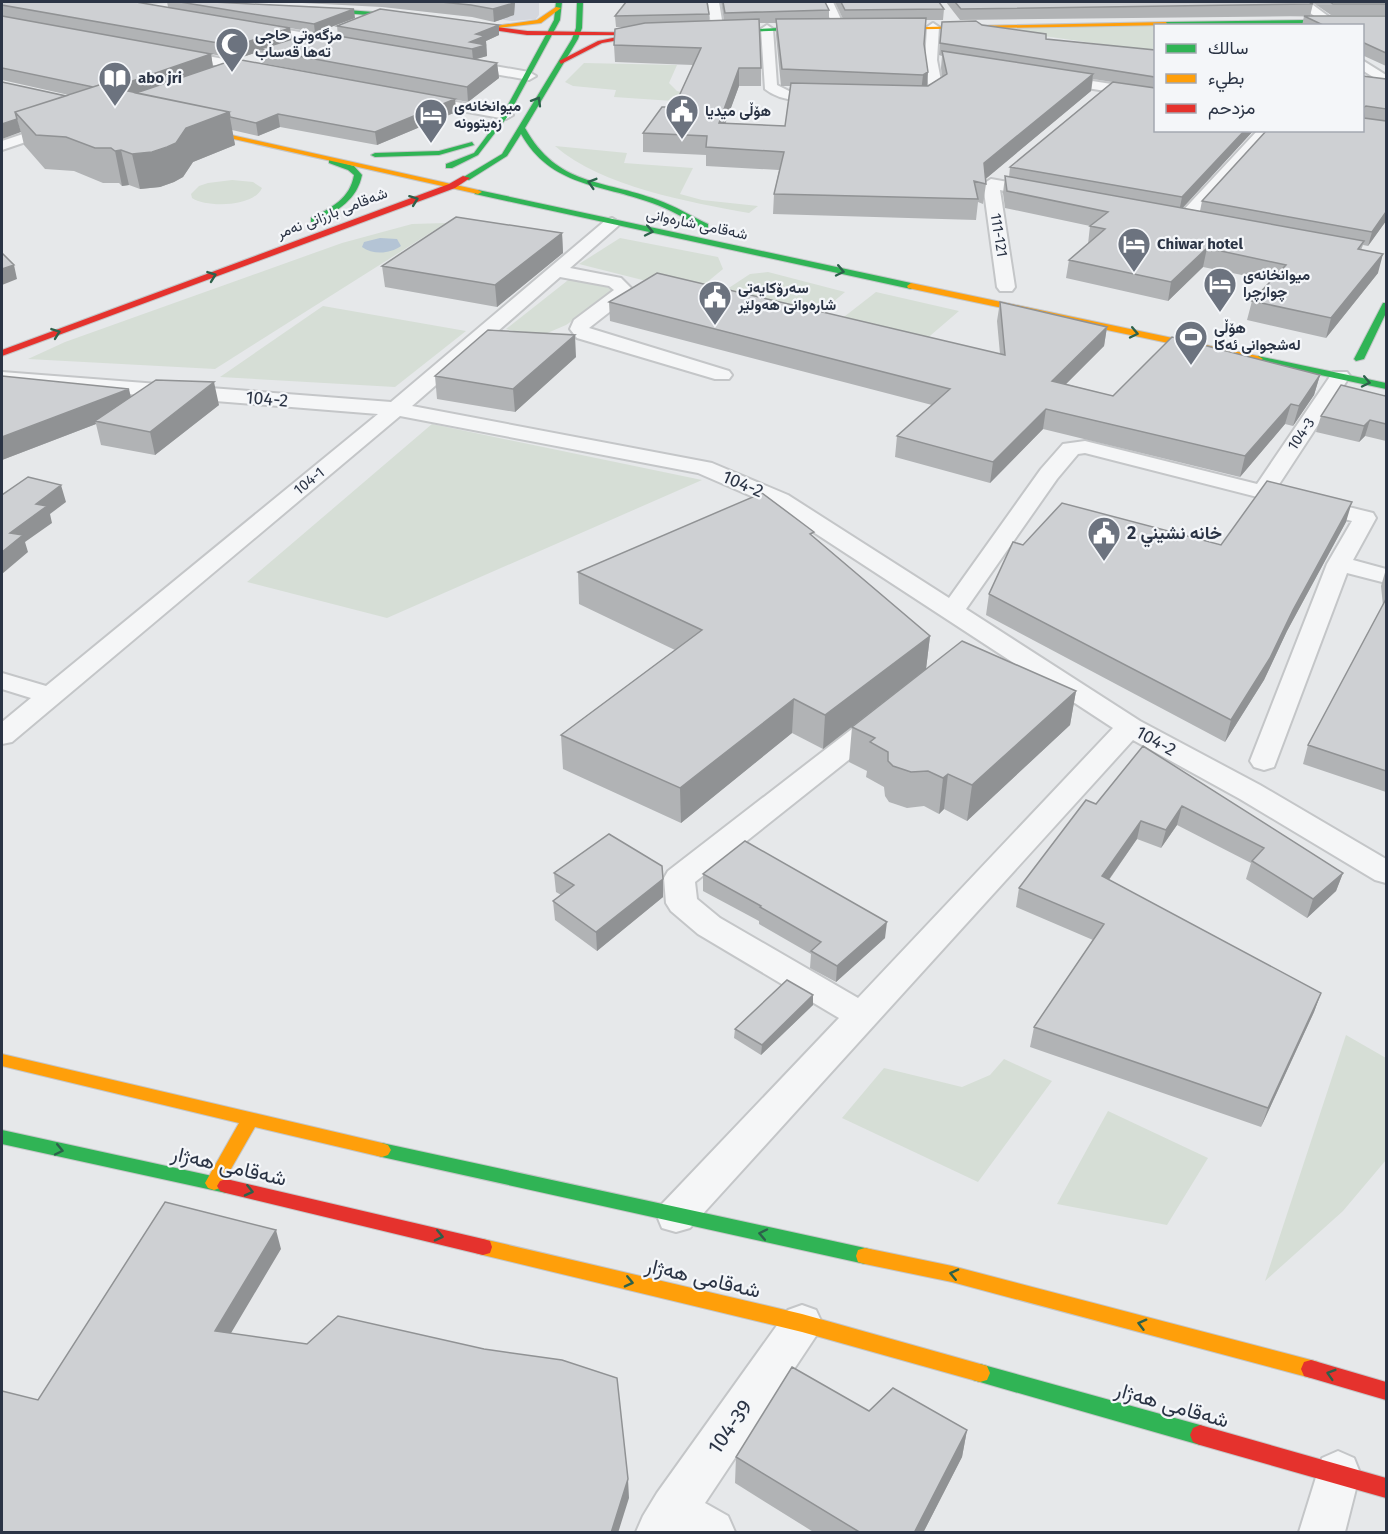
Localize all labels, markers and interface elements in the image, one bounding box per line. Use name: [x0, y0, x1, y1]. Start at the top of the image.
legend: [1154, 24, 1364, 132]
mosque icon: مزگەوتی حاجی تەها قەساب: [214, 26, 250, 73]
place label: مزگەوتی حاجی تەها قەساب: [255, 26, 342, 61]
text: سالك: [1208, 37, 1248, 59]
library icon: abo jri: [97, 60, 133, 107]
text: بطيء: [1208, 67, 1244, 93]
place label: abo jri: [138, 69, 182, 87]
public building icon: هۆڵی میدیا: [664, 93, 700, 140]
hotel icon: میوانخانەی زەیتوونە: [413, 97, 449, 144]
place label: میوانخانەی زەیتوونە: [454, 97, 521, 132]
one-way arrow: [530, 97, 542, 107]
text: مزدحم: [1208, 97, 1255, 120]
place label: هۆڵی میدیا: [705, 102, 771, 120]
one-way arrow: [587, 178, 598, 190]
street label: شەقامی بارزانی نەمر: [273, 184, 390, 244]
one-way arrow: [408, 195, 419, 207]
street label: شەقامی شارەوانی: [644, 204, 750, 245]
street label: 111-121: [987, 212, 1011, 258]
one-way arrow: [644, 223, 654, 236]
hotel icon: Chiwar hotel: [1116, 226, 1152, 273]
place label: Chiwar hotel: [1157, 235, 1243, 253]
one-way arrow: [835, 264, 845, 277]
hotel icon: میوانخانەی چوارچرا: [1202, 266, 1238, 313]
place label: میوانخانەی چوارچرا: [1243, 266, 1310, 302]
one-way arrow: [206, 270, 217, 283]
public building icon: سەرۆکایەتی شارەوانی هەولێر: [697, 279, 733, 326]
place label: سەرۆکایەتی شارەوانی هەولێر: [737, 279, 836, 314]
sports icon: هۆڵی لەشجوانی ئەکا: [1173, 319, 1209, 366]
place label: هۆڵی لەشجوانی ئەکا: [1214, 319, 1301, 354]
one-way arrow: [1128, 326, 1138, 339]
one-way arrow: [51, 327, 61, 340]
one-way arrow: [1360, 375, 1370, 388]
street label: 104-2: [245, 386, 289, 412]
street label: 104-3: [1284, 414, 1318, 454]
street label: 104-1: [290, 463, 328, 499]
street label: 104-2: [719, 466, 767, 502]
public building icon: خانه نشيني 2: [1086, 515, 1122, 562]
place label: خانه نشيني 2: [1127, 522, 1222, 548]
street label: 104-2: [1132, 721, 1180, 761]
street label: شەقامی هەژار: [168, 1140, 289, 1192]
one-way arrow: [53, 1142, 63, 1155]
one-way arrow: [244, 1184, 254, 1197]
one-way arrow: [758, 1228, 768, 1241]
one-way arrow: [434, 1229, 444, 1242]
street label: شەقامی هەژار: [642, 1252, 763, 1304]
one-way arrow: [949, 1269, 959, 1282]
one-way arrow: [623, 1274, 633, 1287]
one-way arrow: [1137, 1318, 1147, 1331]
one-way arrow: [1326, 1369, 1337, 1381]
street label: شەقامی هەژار: [1111, 1376, 1232, 1434]
street label: 104-39: [702, 1395, 758, 1459]

